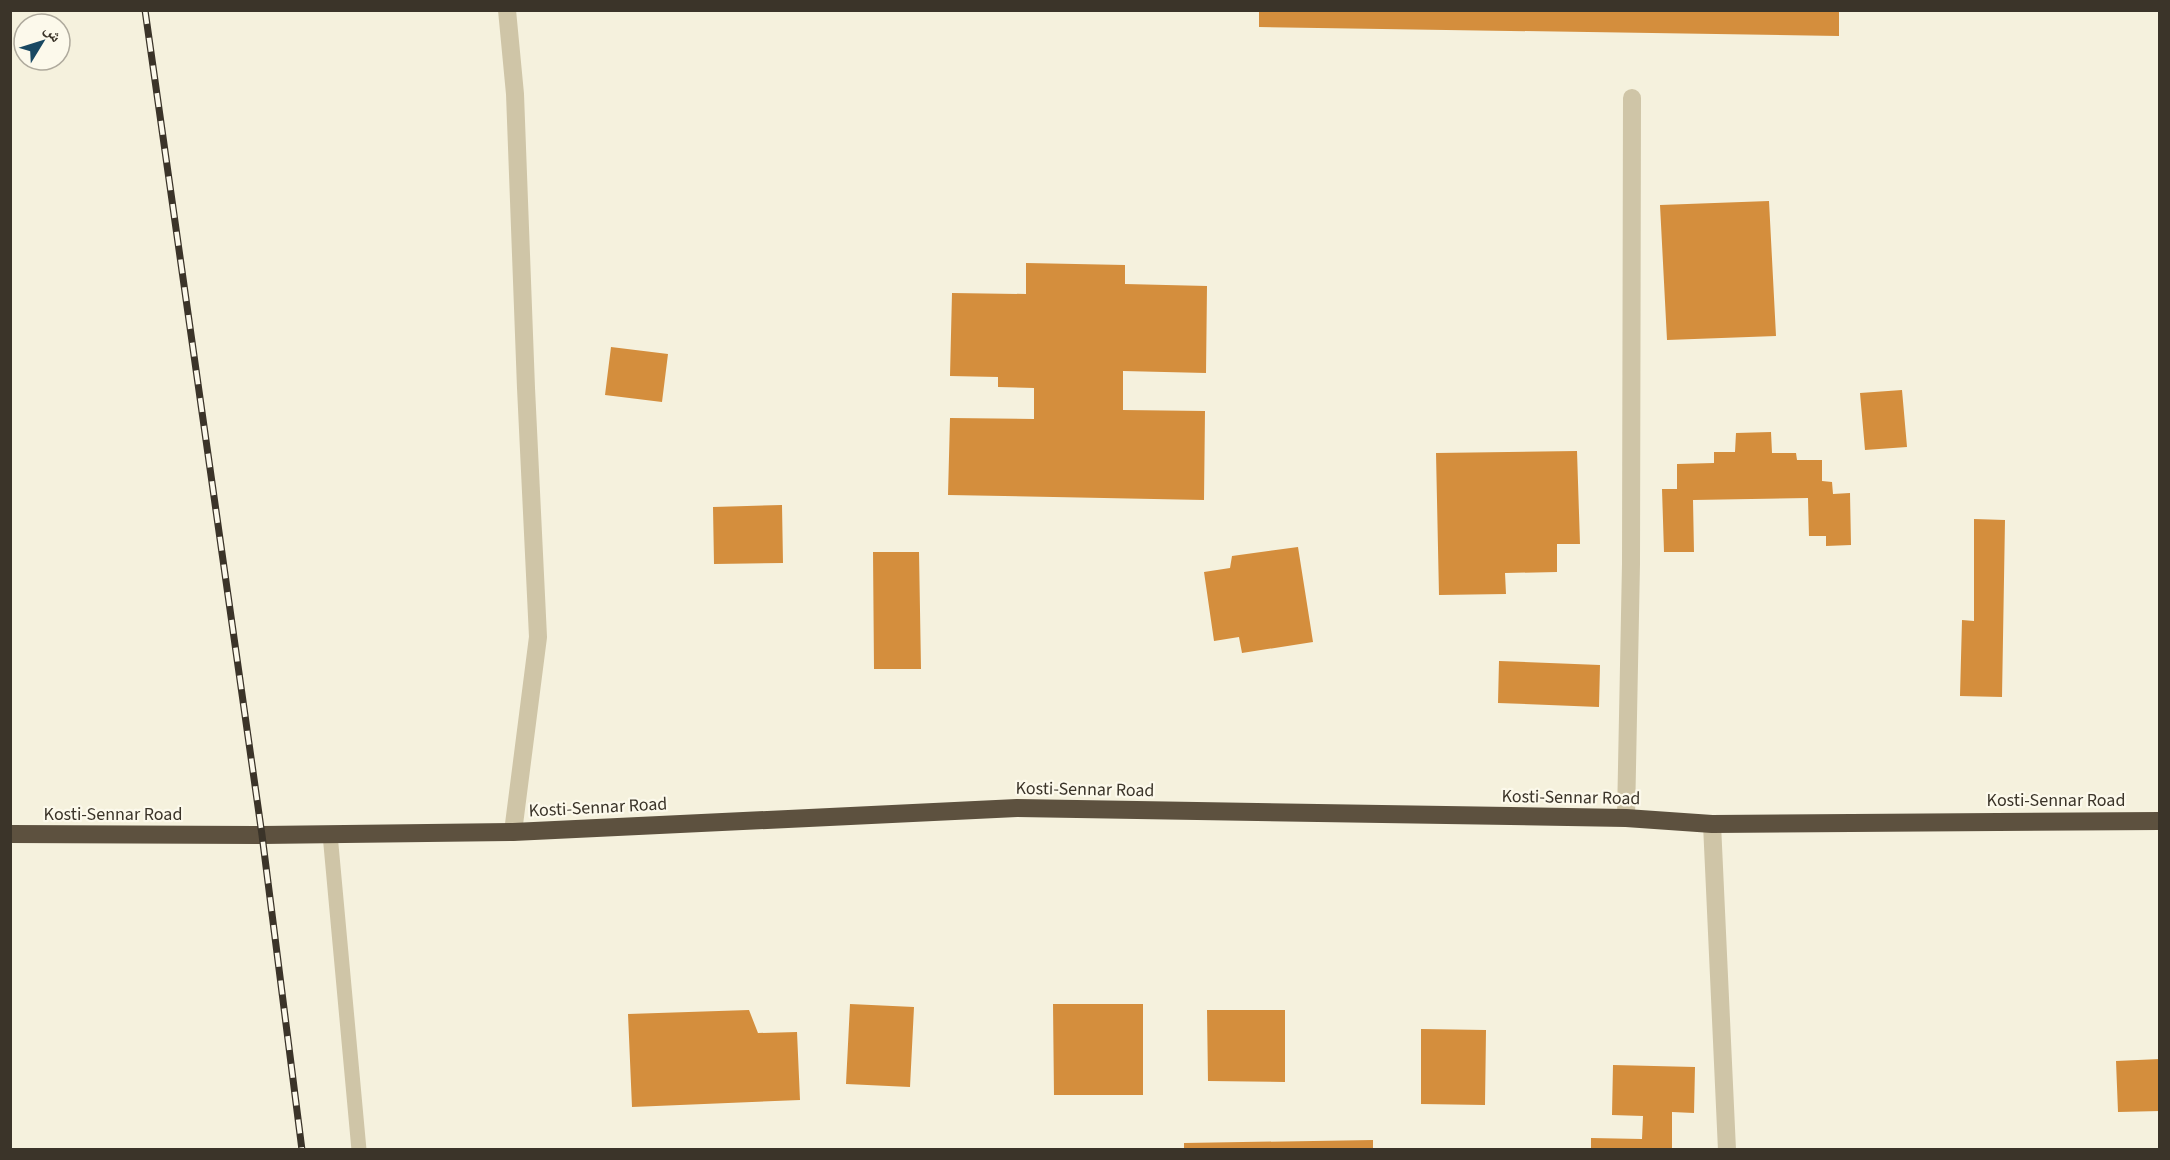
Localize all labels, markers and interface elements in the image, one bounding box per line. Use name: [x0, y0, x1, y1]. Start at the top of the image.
north arrow: [12, 12, 72, 72]
text: ش: [39, 20, 67, 47]
street label: Kosti-Sennar Road: [1015, 776, 1155, 803]
street label: Kosti-Sennar Road: [1501, 784, 1641, 811]
street label: Kosti-Sennar Road: [1987, 788, 2125, 813]
street label: Kosti-Sennar Road: [528, 791, 668, 824]
street label: Kosti-Sennar Road: [44, 802, 182, 827]

